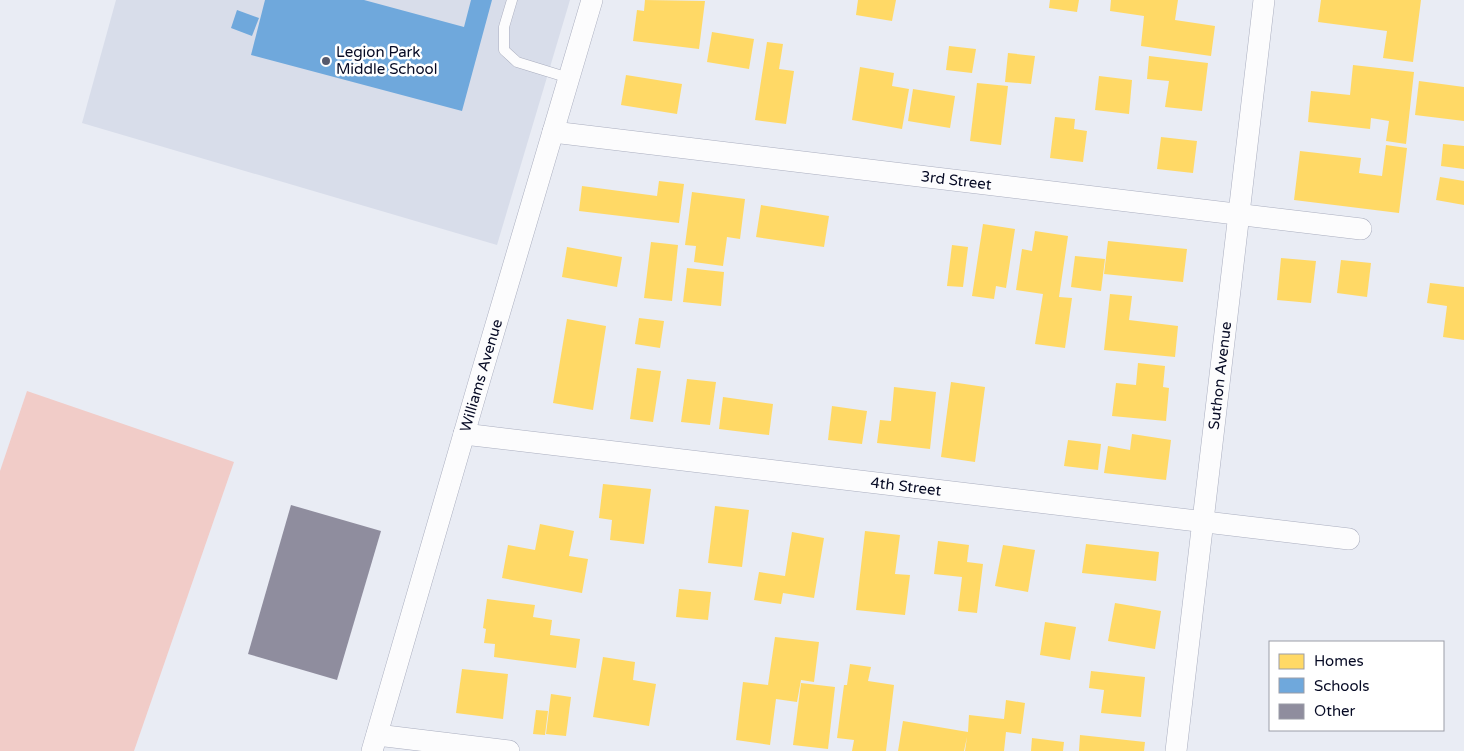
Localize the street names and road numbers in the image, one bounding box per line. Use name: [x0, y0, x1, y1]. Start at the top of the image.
street label: 3rd Street: [920, 167, 993, 194]
street label: Williams Avenue: [456, 317, 506, 434]
street label: Suthon Avenue: [1205, 320, 1235, 431]
street label: 4th Street: [870, 473, 943, 500]

